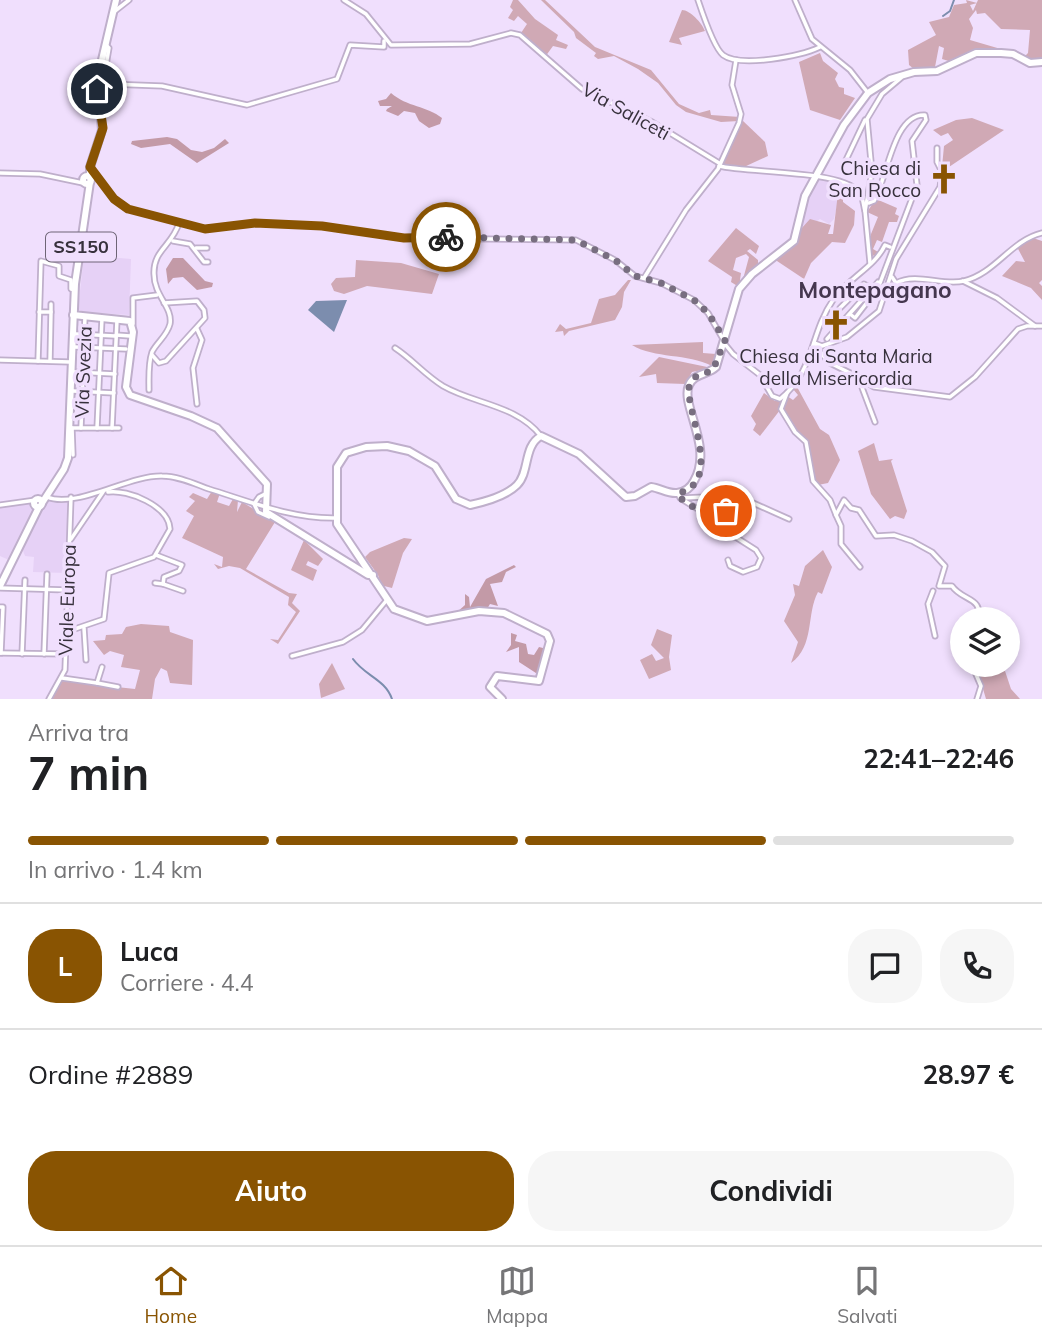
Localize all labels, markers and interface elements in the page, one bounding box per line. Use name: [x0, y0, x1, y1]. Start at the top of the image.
pin: [67, 59, 127, 119]
icon: home: [78, 70, 116, 108]
street label: Via Saliceti: [578, 77, 674, 145]
place label: Chiesa di San Rocco: [829, 156, 921, 202]
church icon: Chiesa di San Rocco: [927, 162, 961, 196]
courier: [411, 202, 481, 272]
icon: bike: [427, 218, 465, 256]
road number: SS150: [46, 232, 116, 262]
district label: Montepagano: [798, 275, 952, 304]
church icon: Chiesa di Santa Maria della Misericordia: [819, 308, 853, 342]
street label: Via Svezia: [69, 326, 97, 418]
place label: Chiesa di Santa Maria della Misericordia: [739, 344, 933, 390]
pin: [696, 481, 756, 541]
icon: bag: [707, 492, 745, 530]
street label: Viale Europa: [53, 544, 81, 656]
map controls: [950, 607, 1020, 677]
button: layers: [950, 607, 1020, 677]
text: Arriva tra: [28, 718, 129, 747]
text: 22:41–22:46: [863, 742, 1014, 775]
text: 7 min: [28, 744, 149, 802]
text: In arrivo · 1.4 km: [28, 855, 203, 884]
button: chat: [848, 929, 922, 1003]
button: phone: [940, 929, 1014, 1003]
text: Luca: [120, 935, 179, 968]
text: L: [58, 950, 72, 983]
text: Corriere · 4.4: [120, 968, 254, 997]
text: Ordine #2889: [28, 1058, 193, 1091]
text: 28.97 €: [922, 1058, 1014, 1091]
button: Aiuto: [28, 1151, 514, 1231]
button: Condividi: [528, 1151, 1014, 1231]
tab: Home: [145, 1262, 197, 1328]
tab: Mappa: [486, 1262, 548, 1328]
tab: Salvati: [837, 1262, 897, 1328]

